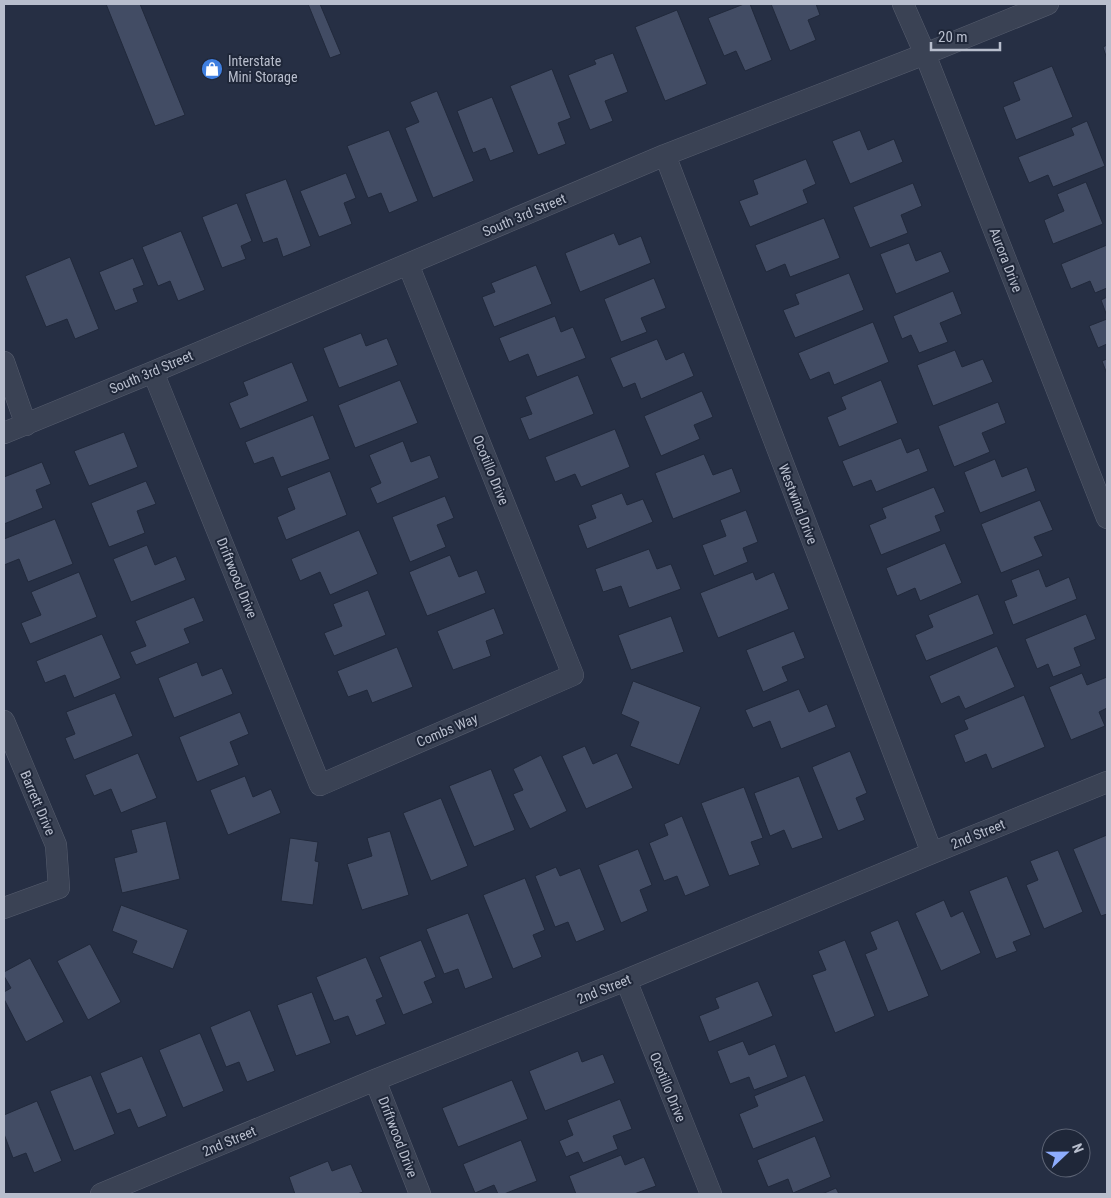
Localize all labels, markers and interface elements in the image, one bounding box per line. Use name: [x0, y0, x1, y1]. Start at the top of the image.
scale bar: [931, 20, 1000, 52]
text: 20 m: [938, 28, 968, 46]
place label: Interstate Mini Storage: [228, 53, 298, 85]
shop icon: Interstate Mini Storage: [200, 57, 224, 81]
street label: South 3rd Street: [480, 190, 568, 240]
street label: Aurora Drive: [986, 226, 1026, 295]
street label: South 3rd Street: [107, 347, 195, 397]
street label: Ocotillo Drive: [470, 433, 512, 508]
street label: Westwind Drive: [775, 462, 821, 547]
street label: Driftwood Drive: [214, 535, 261, 621]
street label: Combs Way: [414, 710, 480, 750]
street label: Barrett Drive: [17, 768, 59, 838]
street label: 2nd Street: [949, 816, 1007, 852]
street label: 2nd Street: [575, 971, 633, 1007]
street label: Ocotillo Drive: [647, 1050, 689, 1125]
street label: Driftwood Drive: [375, 1094, 421, 1180]
street label: 2nd Street: [200, 1123, 258, 1159]
north arrow: [1041, 1128, 1091, 1178]
text: N: [1069, 1141, 1087, 1155]

